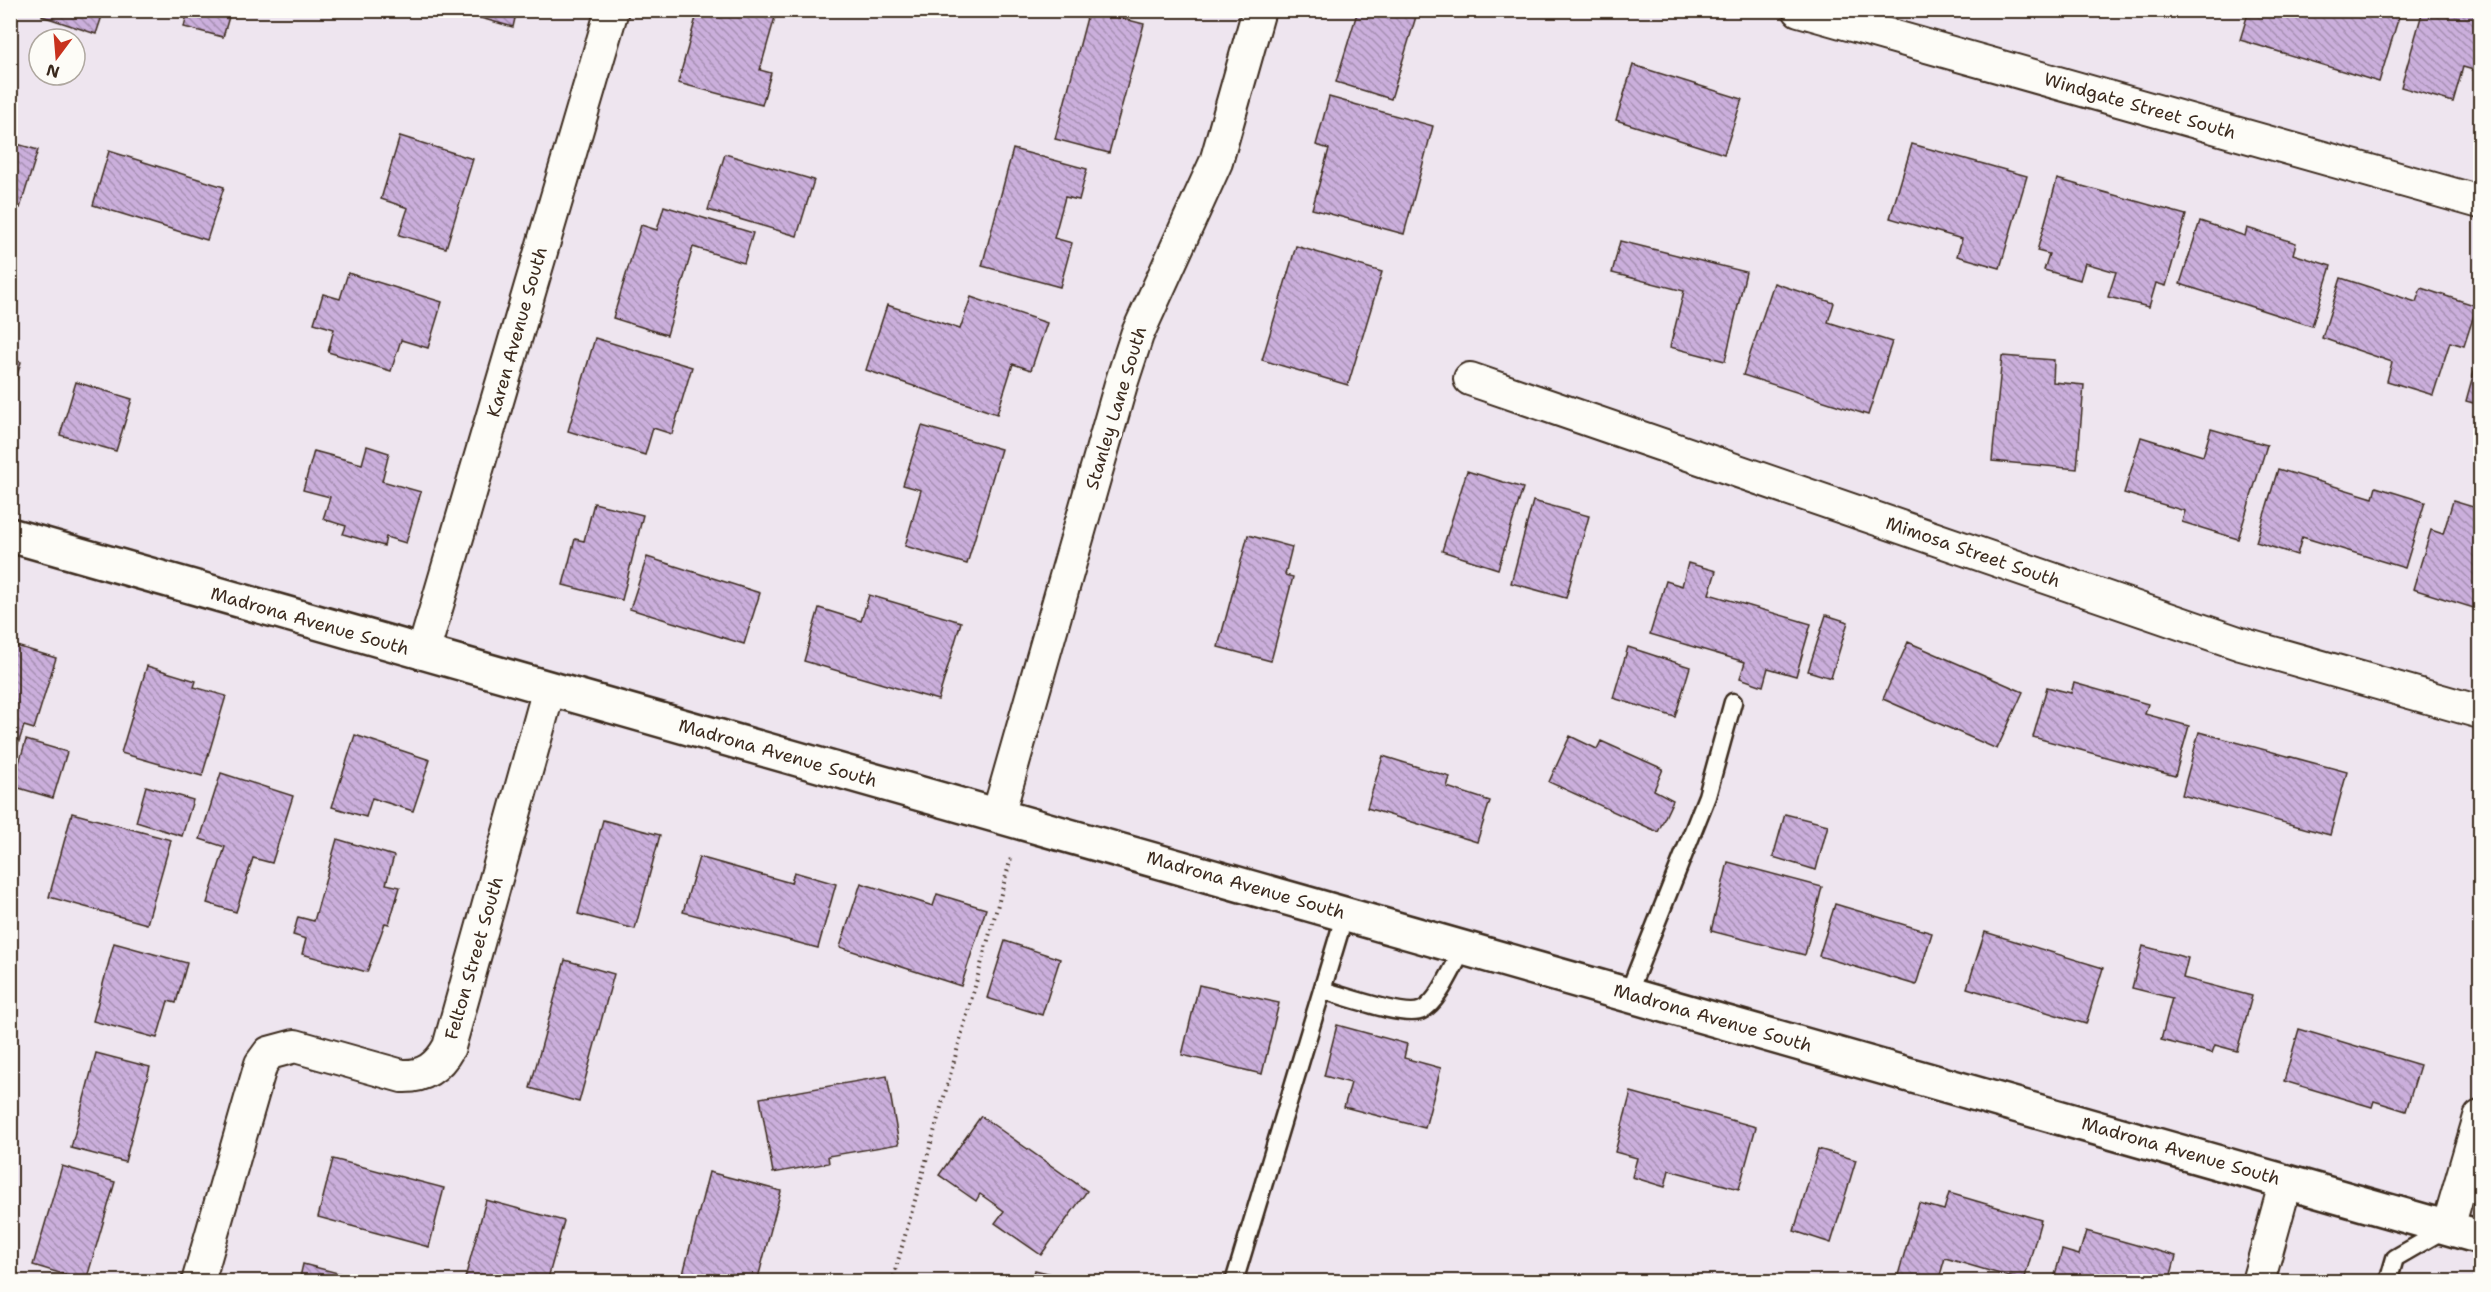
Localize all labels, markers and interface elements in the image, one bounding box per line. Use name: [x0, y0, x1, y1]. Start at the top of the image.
north arrow: [27, 27, 87, 87]
text: N: [44, 59, 62, 83]
street label: Windgate Street South: [2041, 67, 2239, 145]
street label: Karen Avenue South: [481, 244, 553, 420]
street label: Stanley Lane South: [1080, 324, 1152, 492]
street label: Mimosa Street South: [1883, 511, 2063, 593]
street label: Madrona Avenue South: [208, 581, 412, 661]
street label: Madrona Avenue South: [676, 713, 880, 793]
street label: Madrona Avenue South: [1144, 845, 1348, 925]
street label: Felton Street South: [439, 874, 509, 1042]
street label: Madrona Avenue South: [1611, 978, 1815, 1058]
street label: Madrona Avenue South: [2079, 1111, 2283, 1191]

